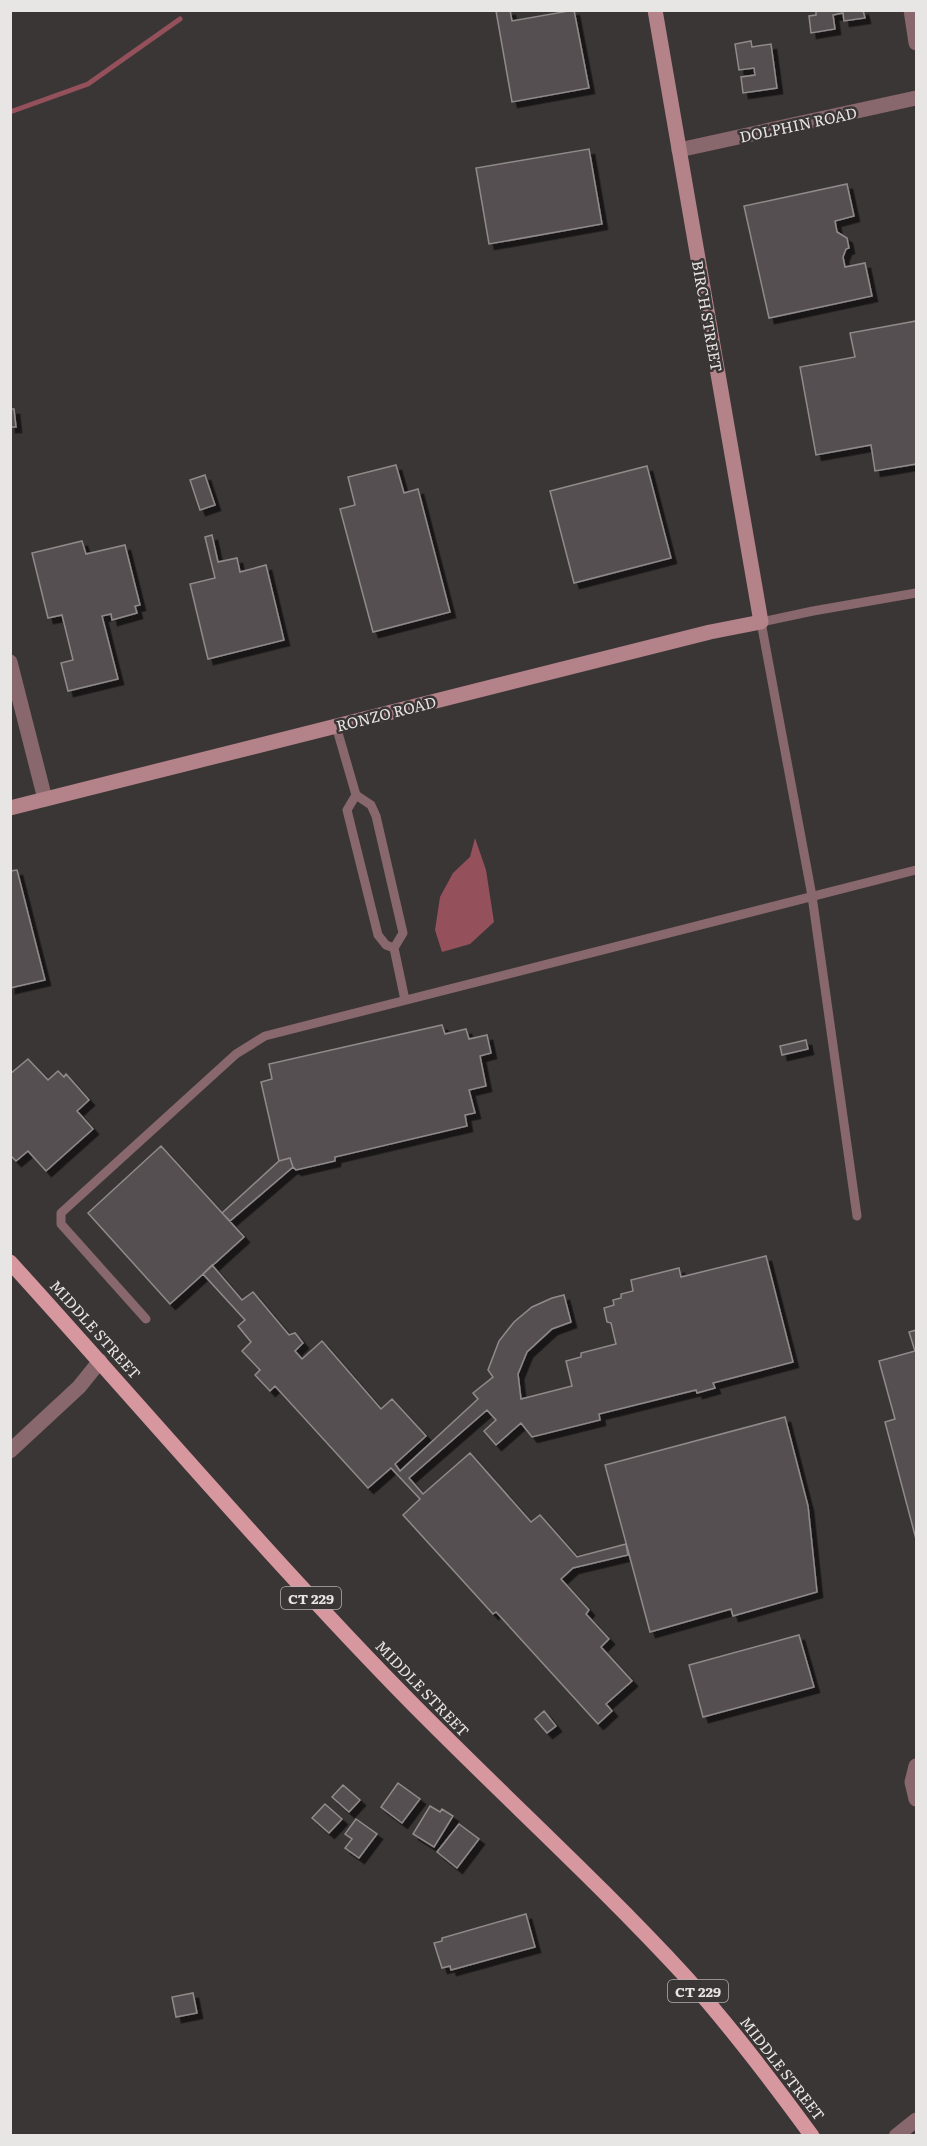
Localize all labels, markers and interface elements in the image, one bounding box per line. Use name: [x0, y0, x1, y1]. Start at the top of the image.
street label: DOLPHIN ROAD: [737, 100, 859, 148]
street label: BIRCH STREET: [687, 258, 729, 374]
street label: RONZO ROAD: [334, 690, 438, 736]
street label: MIDDLE STREET: [45, 1274, 147, 1384]
road number: CT 229: [281, 1587, 341, 1609]
street label: MIDDLE STREET: [371, 1634, 475, 1742]
road number: CT 229: [668, 1980, 728, 2002]
street label: MIDDLE STREET: [735, 2011, 831, 2125]

